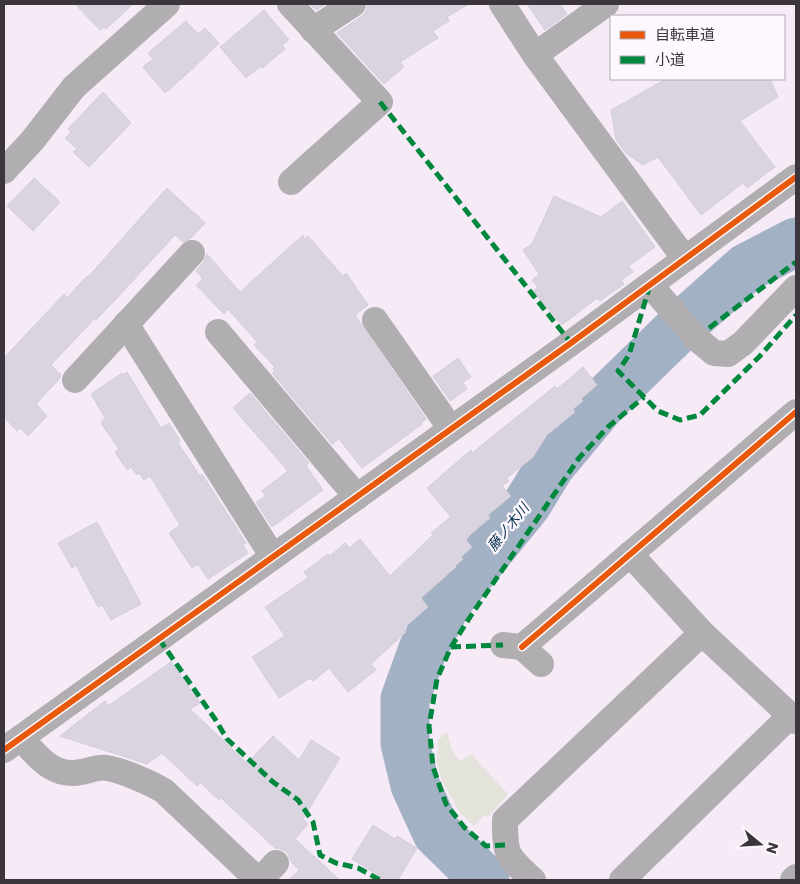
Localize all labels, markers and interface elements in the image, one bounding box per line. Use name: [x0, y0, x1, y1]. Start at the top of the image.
legend: [610, 15, 785, 80]
text: 自転車道: [655, 24, 715, 45]
text: 小道: [655, 49, 685, 70]
water label: 藤ノ木川: [483, 497, 535, 555]
north arrow: [735, 819, 785, 869]
text: N: [761, 840, 784, 856]

